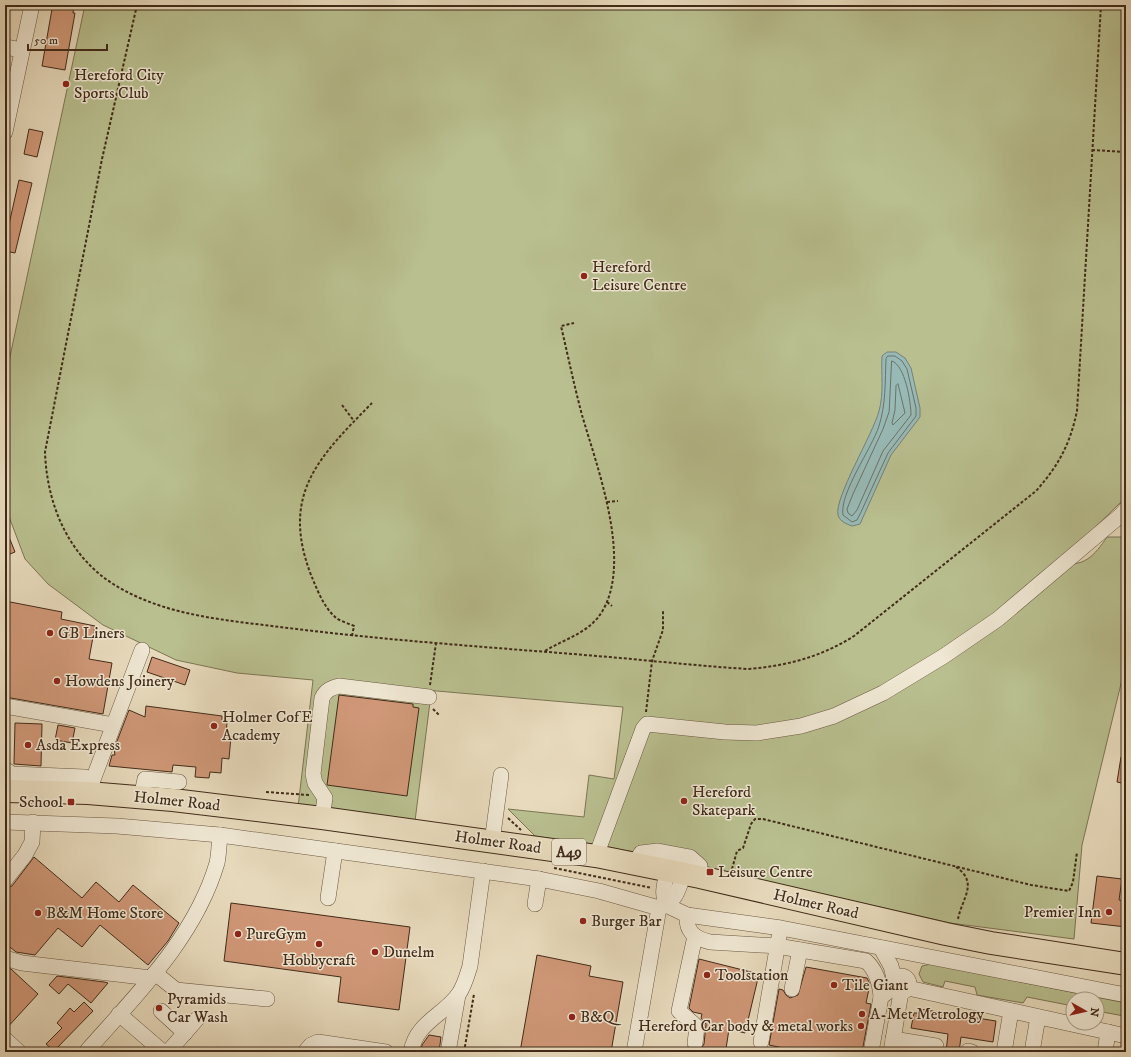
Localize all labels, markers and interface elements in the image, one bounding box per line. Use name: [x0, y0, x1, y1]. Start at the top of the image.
scale bar: [28, 26, 107, 52]
text: 50 m: [34, 33, 58, 48]
place label: Hereford City Sports Club: [74, 65, 164, 103]
marker: Hereford City Sports Club: [61, 79, 71, 89]
place label: Hereford Leisure Centre: [592, 257, 687, 295]
marker: Hereford Leisure Centre: [579, 271, 589, 281]
place label: GB Liners: [58, 623, 125, 643]
marker: GB Liners: [45, 628, 55, 638]
place label: Howdens Joinery: [65, 671, 175, 691]
marker: Howdens Joinery: [52, 676, 62, 686]
place label: Holmer CofE Academy: [222, 707, 313, 745]
marker: Holmer CofE Academy: [209, 721, 219, 731]
place label: Asda Express: [36, 735, 120, 755]
marker: Asda Express: [23, 740, 33, 750]
place label: Hereford Skatepark: [692, 782, 756, 820]
street label: Holmer Road: [133, 787, 221, 815]
place label: School: [19, 792, 63, 812]
marker: Hereford Skatepark: [679, 796, 689, 806]
marker: School: [66, 797, 76, 807]
street label: Holmer Road: [454, 826, 542, 858]
road number: A49: [552, 839, 586, 865]
place label: Leisure Centre: [718, 862, 813, 882]
marker: Leisure Centre: [705, 867, 715, 877]
street label: Holmer Road: [771, 884, 861, 924]
place label: Premier Inn: [1024, 902, 1102, 922]
place label: B&M Home Store: [46, 903, 164, 923]
marker: Premier Inn: [1104, 907, 1114, 917]
marker: B&M Home Store: [33, 908, 43, 918]
place label: Burger Bar: [591, 911, 662, 931]
marker: Burger Bar: [578, 916, 588, 926]
place label: PureGym: [246, 924, 306, 944]
marker: PureGym: [233, 929, 243, 939]
marker: Hobbycraft: [314, 939, 324, 949]
place label: Dunelm: [383, 942, 434, 962]
marker: Dunelm: [370, 947, 380, 957]
place label: Hobbycraft: [282, 950, 356, 970]
place label: Toolstation: [715, 965, 789, 985]
marker: Toolstation: [702, 970, 712, 980]
place label: Tile Giant: [842, 975, 908, 995]
marker: Tile Giant: [829, 980, 839, 990]
place label: Pyramids Car Wash: [167, 989, 229, 1027]
north arrow: [1065, 991, 1105, 1031]
marker: Pyramids Car Wash: [154, 1003, 164, 1013]
place label: A-Met Metrology: [870, 1004, 985, 1024]
place label: B&Q: [580, 1007, 621, 1027]
text: N: [1086, 1007, 1101, 1018]
marker: A-Met Metrology: [857, 1009, 867, 1019]
marker: B&Q: [567, 1012, 577, 1022]
place label: Hereford Car body & metal works: [638, 1016, 853, 1036]
marker: Hereford Car body & metal works: [856, 1021, 866, 1031]

